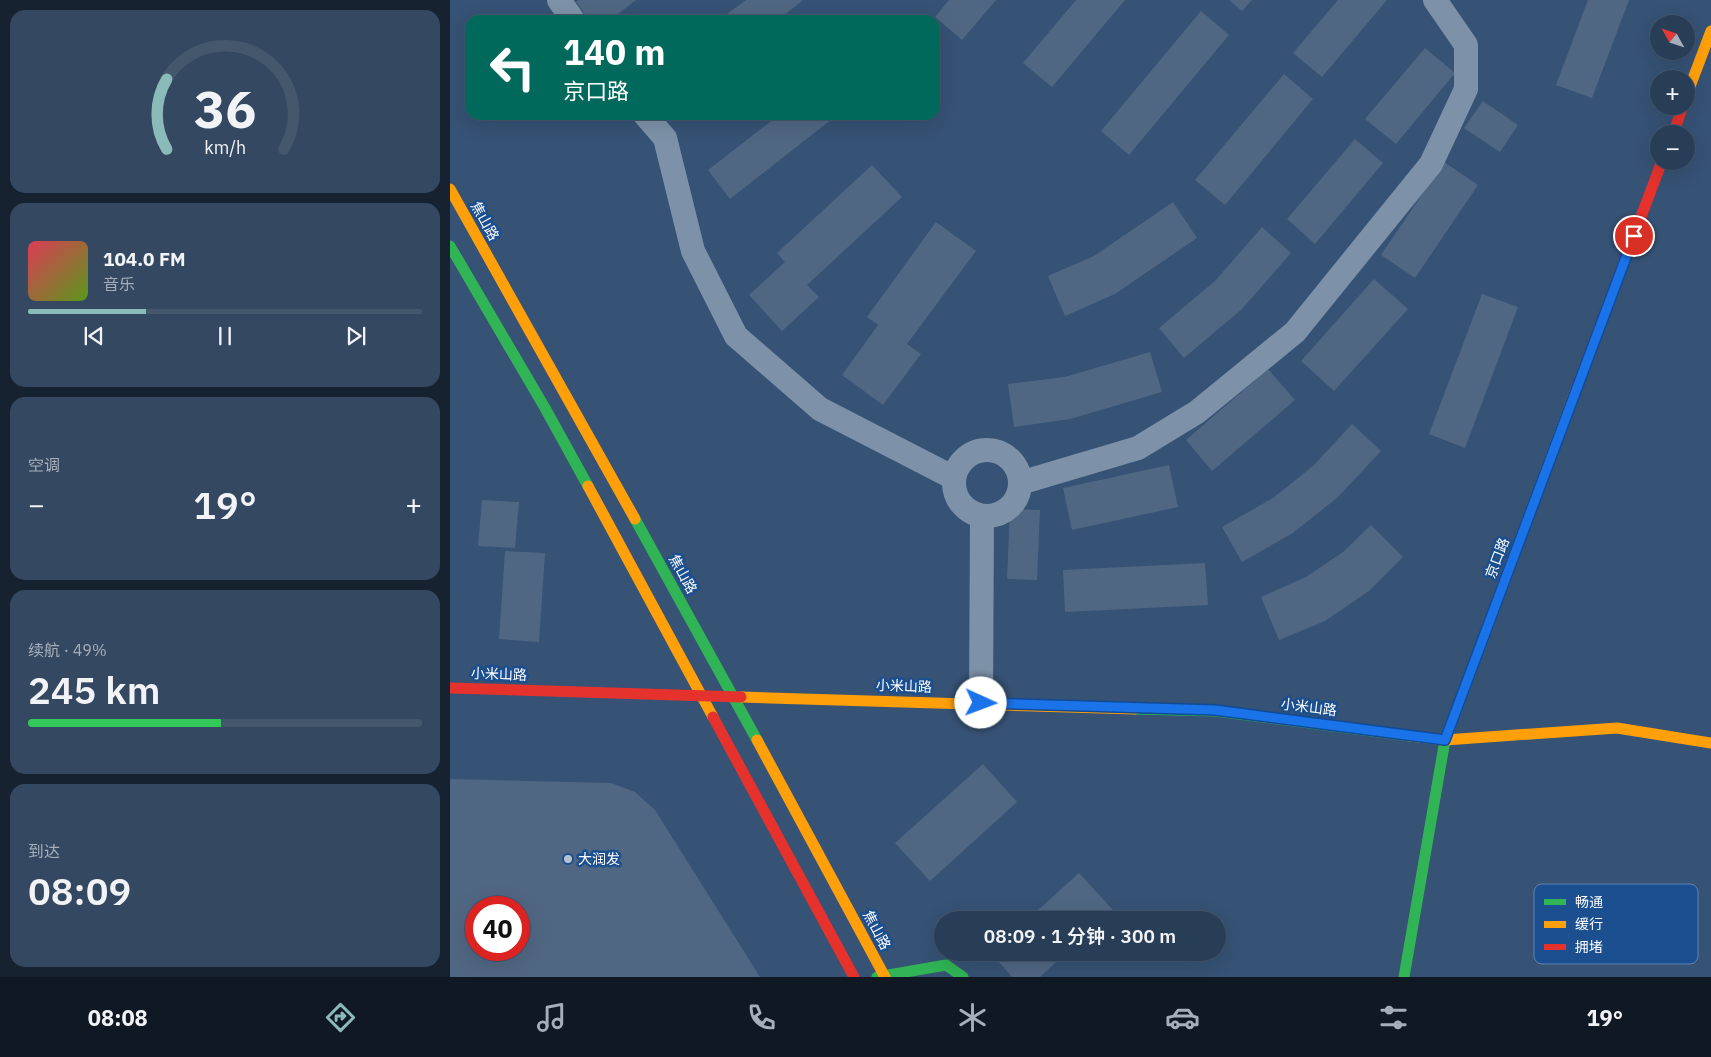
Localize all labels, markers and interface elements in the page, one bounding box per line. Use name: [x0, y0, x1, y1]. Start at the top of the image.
north arrow: [1650, 15, 1695, 60]
map controls: [1650, 15, 1695, 170]
text: 140 m: [563, 29, 666, 75]
icon: left: [480, 35, 545, 100]
button: +: [1650, 70, 1695, 115]
text: 36: [194, 75, 256, 142]
text: 京口路: [563, 76, 629, 105]
button: −: [1650, 125, 1695, 170]
text: km/h: [204, 136, 246, 159]
street label: 焦山路: [467, 198, 503, 244]
pin: [1613, 215, 1655, 257]
icon: arrive: [1620, 222, 1648, 250]
text: 104.0 FM: [103, 247, 186, 271]
text: 音乐: [103, 274, 135, 294]
icon: previous: [80, 322, 108, 350]
icon: pause: [211, 322, 239, 350]
icon: next: [342, 322, 370, 350]
text: 空调: [28, 455, 60, 475]
text: 19°: [193, 480, 257, 529]
text: −: [28, 486, 45, 523]
text: +: [405, 486, 422, 523]
street label: 京口路: [1481, 535, 1513, 581]
street label: 焦山路: [665, 551, 701, 597]
text: 续航 · 49%: [28, 640, 107, 660]
street label: 小米山路: [471, 664, 527, 684]
text: 245 km: [28, 665, 160, 714]
street label: 小米山路: [876, 676, 932, 696]
position arrow: [954, 676, 1006, 728]
street label: 小米山路: [1280, 695, 1338, 719]
text: 到达: [28, 841, 60, 861]
place label: 大润发: [578, 850, 620, 868]
marker: 大润发: [562, 853, 574, 865]
text: 08:09: [28, 866, 131, 915]
legend: [1534, 884, 1698, 964]
text: 畅通: [1575, 893, 1603, 911]
speed limit sign: 40: [465, 896, 530, 961]
street label: 焦山路: [859, 907, 895, 953]
text: 缓行: [1575, 915, 1603, 933]
text: 08:09 · 1 分钟 · 300 m: [984, 924, 1176, 948]
text: 拥堵: [1575, 938, 1603, 956]
icon: directions: [323, 1000, 358, 1035]
icon: music: [534, 1000, 569, 1035]
icon: phone: [744, 1000, 779, 1035]
icon: climate: [955, 1000, 990, 1035]
icon: car: [1165, 1000, 1200, 1035]
icon: filters: [1376, 1000, 1411, 1035]
text: 08:08: [88, 1003, 148, 1032]
text: 19°: [1586, 1003, 1623, 1032]

